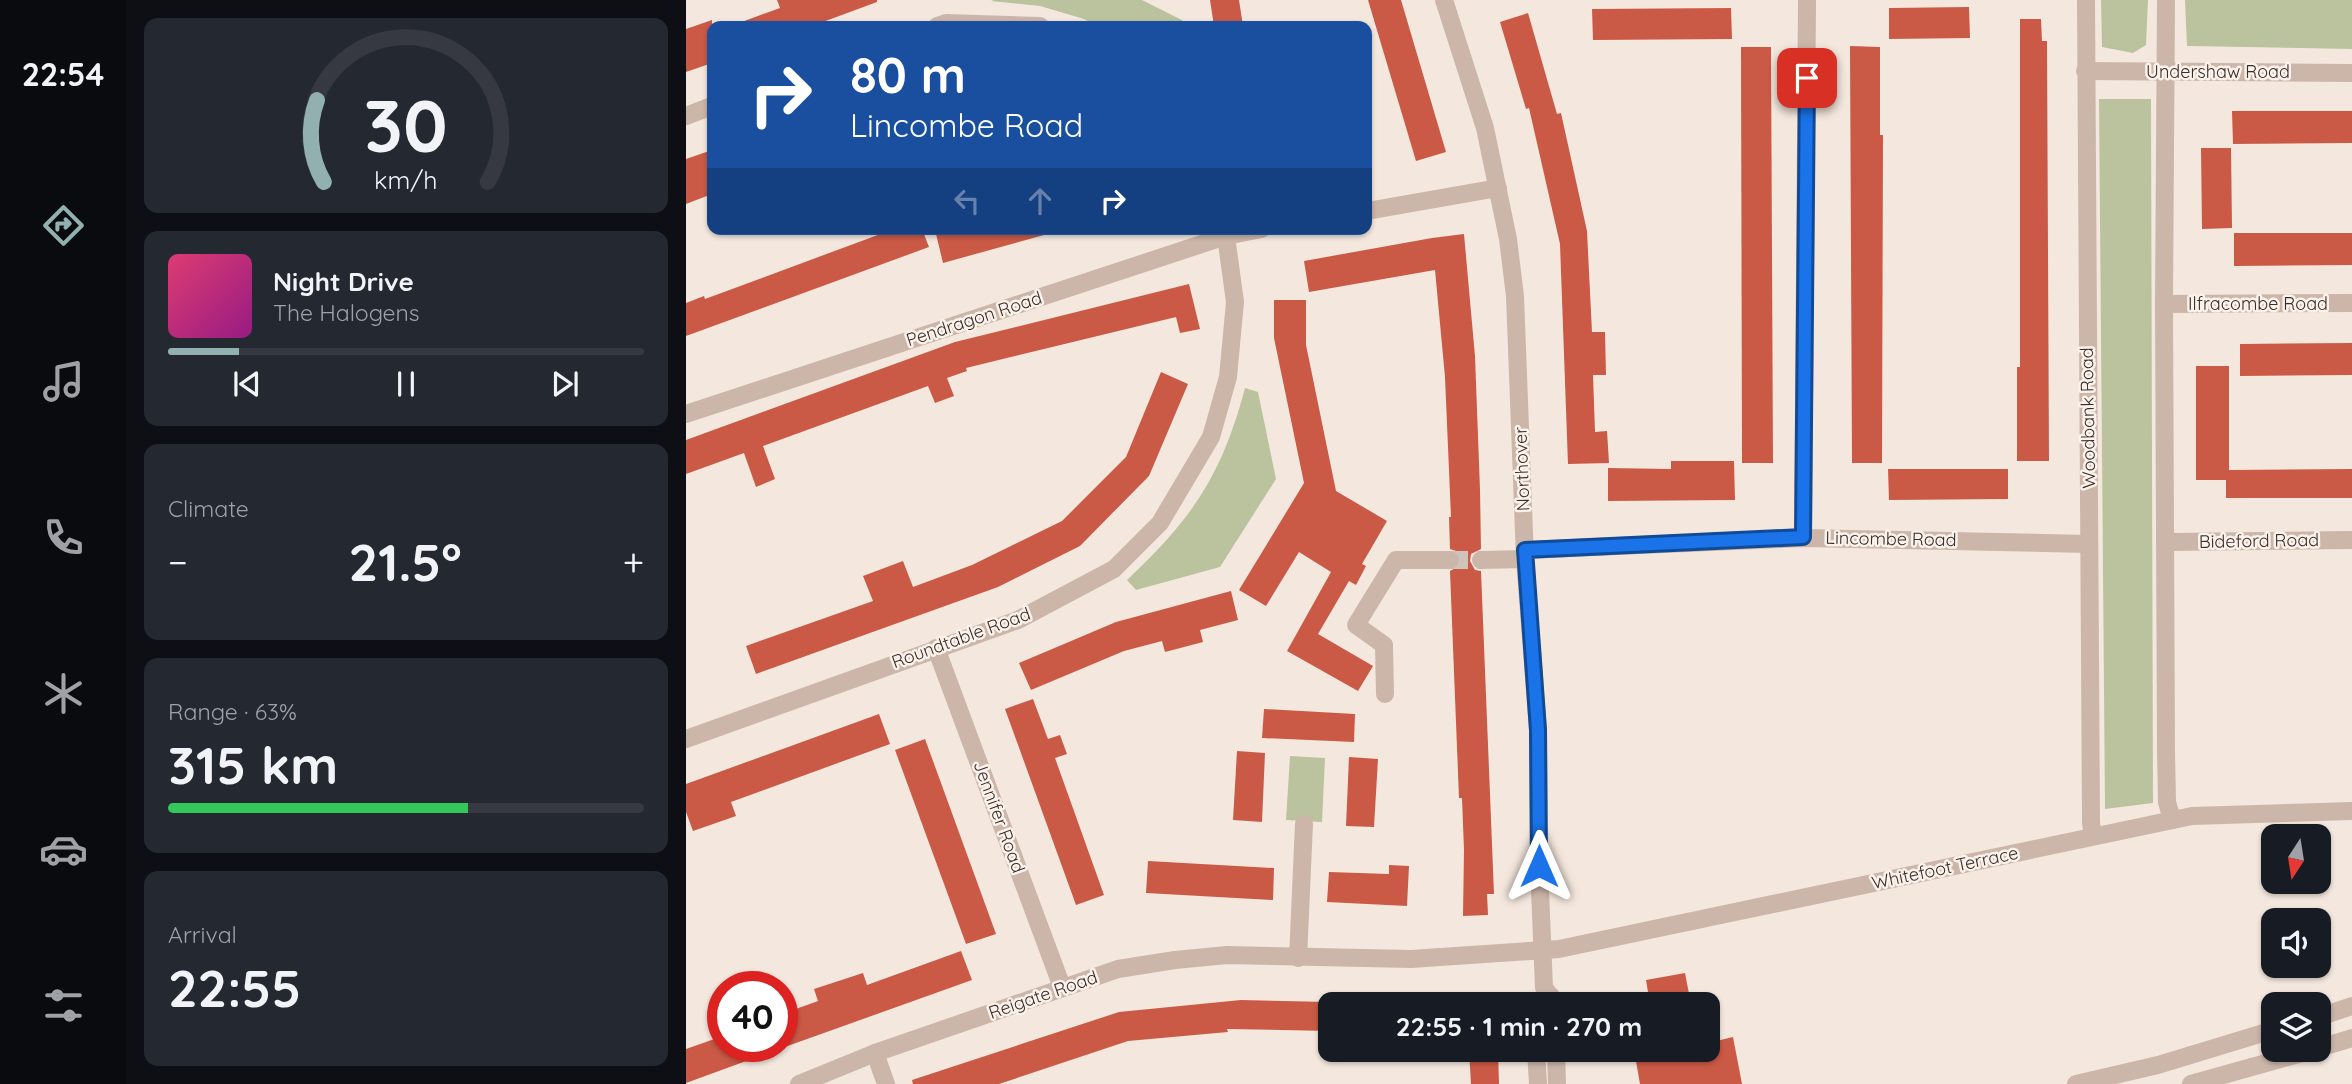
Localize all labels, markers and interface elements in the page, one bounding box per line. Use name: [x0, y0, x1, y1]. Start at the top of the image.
text: 80 m: [850, 44, 966, 105]
pin: [1777, 48, 1837, 108]
icon: right: [735, 49, 826, 140]
text: 22:54: [22, 54, 104, 94]
icon: arrive: [1788, 59, 1826, 97]
street label: Undershaw Road: [2146, 60, 2290, 83]
text: 30: [364, 79, 448, 170]
text: Lincombe Road: [850, 105, 1083, 145]
text: km/h: [374, 163, 438, 194]
icon: left: [948, 182, 986, 220]
icon: ahead: [1021, 182, 1059, 220]
icon: right: [1094, 182, 1132, 220]
icon: directions: [39, 201, 88, 250]
text: Night Drive: [273, 265, 414, 298]
street label: Pendragon Road: [903, 286, 1045, 351]
street label: Ilfracombe Road: [2188, 292, 2328, 315]
text: The Halogens: [273, 298, 420, 327]
street label: Woodbank Road: [2075, 347, 2100, 489]
icon: music: [39, 357, 88, 406]
icon: previous: [228, 365, 266, 403]
icon: pause: [387, 365, 425, 403]
icon: next: [546, 365, 584, 403]
street label: Northover: [1509, 426, 1534, 512]
text: Climate: [168, 494, 249, 523]
icon: phone: [39, 513, 88, 562]
street label: Lincombe Road: [1825, 526, 1957, 551]
street label: Bideford Road: [2199, 528, 2319, 553]
text: 21.5°: [349, 529, 462, 594]
text: −: [168, 538, 188, 586]
text: +: [623, 538, 644, 586]
street label: Roundtable Road: [888, 602, 1033, 673]
icon: climate: [39, 669, 88, 718]
text: Range · 63%: [168, 697, 297, 726]
text: 315 km: [168, 732, 338, 797]
street label: Jennifer Road: [969, 758, 1030, 876]
north arrow: [2261, 824, 2331, 894]
map controls: [2261, 824, 2331, 1062]
icon: car: [39, 825, 88, 874]
position arrow: [1502, 829, 1576, 903]
street label: Whitefoot Terrace: [1870, 841, 2020, 894]
button: sound: [2261, 908, 2331, 978]
text: Arrival: [168, 920, 237, 949]
text: 22:55: [168, 955, 301, 1020]
street label: Reigate Road: [985, 965, 1100, 1024]
speed limit sign: 40: [707, 971, 798, 1062]
icon: filters: [39, 981, 88, 1030]
button: layers: [2261, 992, 2331, 1062]
text: 22:55 · 1 min · 270 m: [1396, 1010, 1642, 1043]

